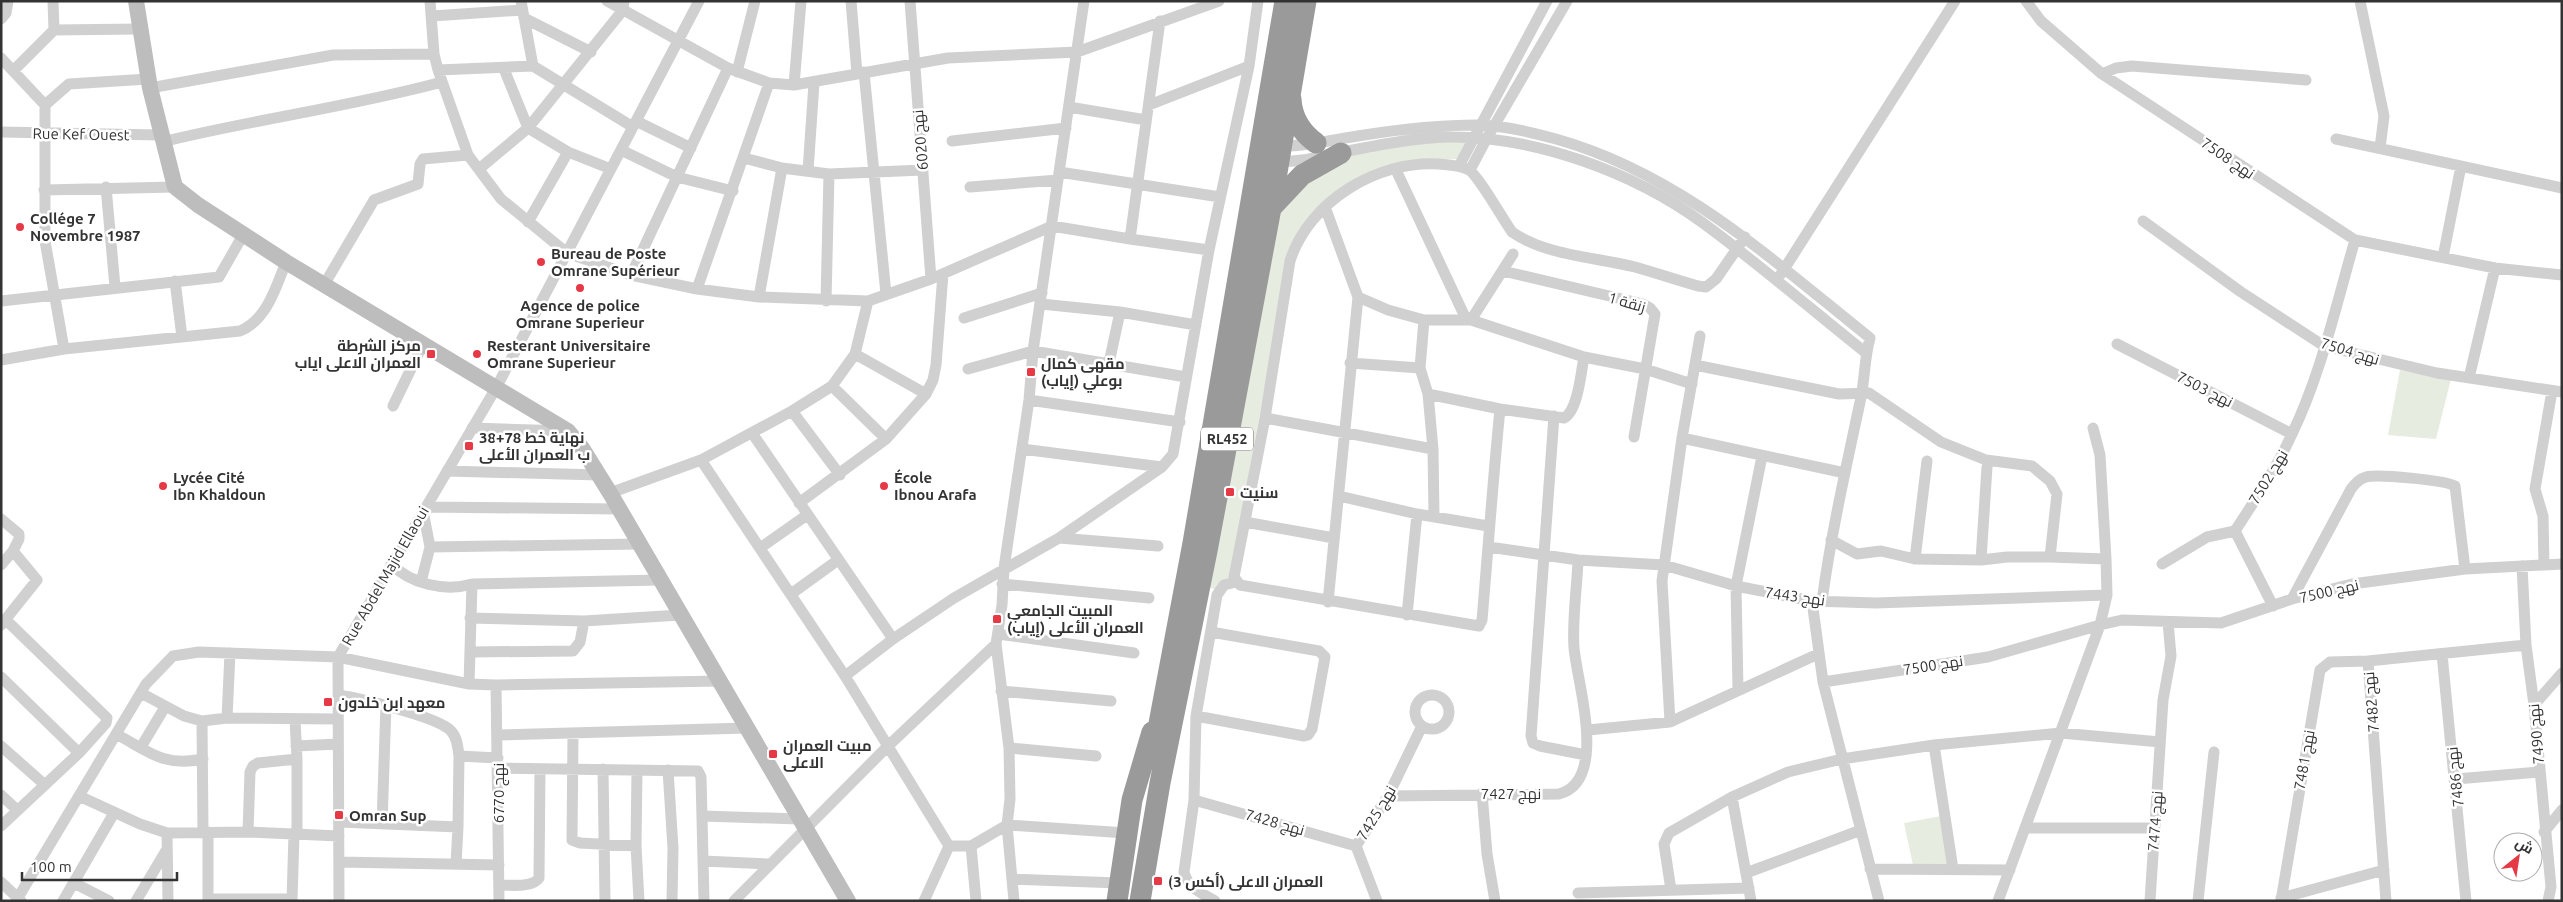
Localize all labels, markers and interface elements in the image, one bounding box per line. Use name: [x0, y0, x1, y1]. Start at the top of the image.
street label: نهج 6020: [909, 109, 934, 171]
street label: Rue Kef Ouest: [32, 125, 130, 143]
street label: نهج 7508: [2196, 134, 2258, 184]
place label: Collége 7 Novembre 1987: [30, 210, 141, 244]
marker: Collége 7 Novembre 1987: [14, 221, 26, 233]
place label: Bureau de Poste Omrane Supérieur: [551, 245, 681, 279]
marker: Bureau de Poste Omrane Supérieur: [535, 256, 547, 268]
marker: Agence de police Omrane Superieur: [574, 282, 586, 294]
street label: زنقة 1: [1606, 289, 1648, 316]
place label: Agence de police Omrane Superieur: [516, 297, 645, 331]
street label: نهج 7504: [2318, 334, 2381, 371]
place label: مركز الشرطة العمران الاعلى اياب: [295, 337, 421, 372]
place label: Resterant Universitaire Omrane Superieur: [487, 337, 651, 371]
marker: مركز الشرطة العمران الاعلى اياب: [425, 348, 437, 360]
marker: Resterant Universitaire Omrane Superieur: [471, 348, 483, 360]
place label: مقهى كمال بوعلي (إياب): [1041, 355, 1125, 393]
marker: مقهى كمال بوعلي (إياب): [1025, 366, 1037, 378]
street label: نهج 7503: [2173, 368, 2236, 413]
road number: RL452: [1201, 428, 1253, 450]
place label: نهاية خط 78+38 ب العمران الأعلى: [479, 429, 590, 464]
marker: نهاية خط 78+38 ب العمران الأعلى: [463, 440, 475, 452]
street label: نهج 7502: [2245, 447, 2293, 509]
place label: Lycée Cité Ibn Khaldoun: [173, 469, 266, 503]
place label: École Ibnou Arafa: [894, 469, 977, 503]
marker: Lycée Cité Ibn Khaldoun: [157, 480, 169, 492]
marker: École Ibnou Arafa: [878, 480, 890, 492]
place label: سنيت: [1240, 484, 1278, 501]
marker: سنيت: [1224, 486, 1236, 498]
street label: Rue Abdel Majid Ellaoui: [338, 503, 432, 649]
street label: نهج 7500: [2298, 576, 2361, 609]
street label: نهج 7443: [1763, 583, 1826, 612]
place label: المبيت الجامعي العمران الأعلى (إياب): [1007, 602, 1144, 638]
marker: المبيت الجامعي العمران الأعلى (إياب): [991, 613, 1003, 625]
street label: نهج 7500: [1902, 652, 1965, 681]
street label: نهج 7482: [2360, 671, 2385, 733]
place label: معهد ابن خلدون: [338, 694, 445, 712]
marker: معهد ابن خلدون: [322, 696, 334, 708]
street label: نهج 7490: [2525, 703, 2550, 765]
street label: نهج 7481: [2290, 729, 2321, 792]
place label: مبيت العمران الاعلى: [783, 737, 872, 772]
street label: نهج 7486: [2443, 746, 2470, 808]
marker: مبيت العمران الاعلى: [767, 748, 779, 760]
street label: نهج 6770: [490, 763, 510, 823]
street label: نهج 7425: [1353, 783, 1401, 845]
street label: نهج 7427: [1481, 785, 1541, 805]
street label: نهج 7474: [2144, 790, 2169, 852]
street label: نهج 7428: [1243, 805, 1306, 841]
place label: Omran Sup: [349, 807, 427, 824]
marker: Omran Sup: [333, 809, 345, 821]
north arrow: [2493, 832, 2543, 882]
text: ش: [2512, 834, 2536, 858]
scale bar: [22, 850, 178, 882]
text: 100 m: [30, 858, 72, 875]
place label: العمران الاعلى (أكس 3): [1168, 872, 1323, 891]
marker: العمران الاعلى (أكس 3): [1152, 875, 1164, 887]

